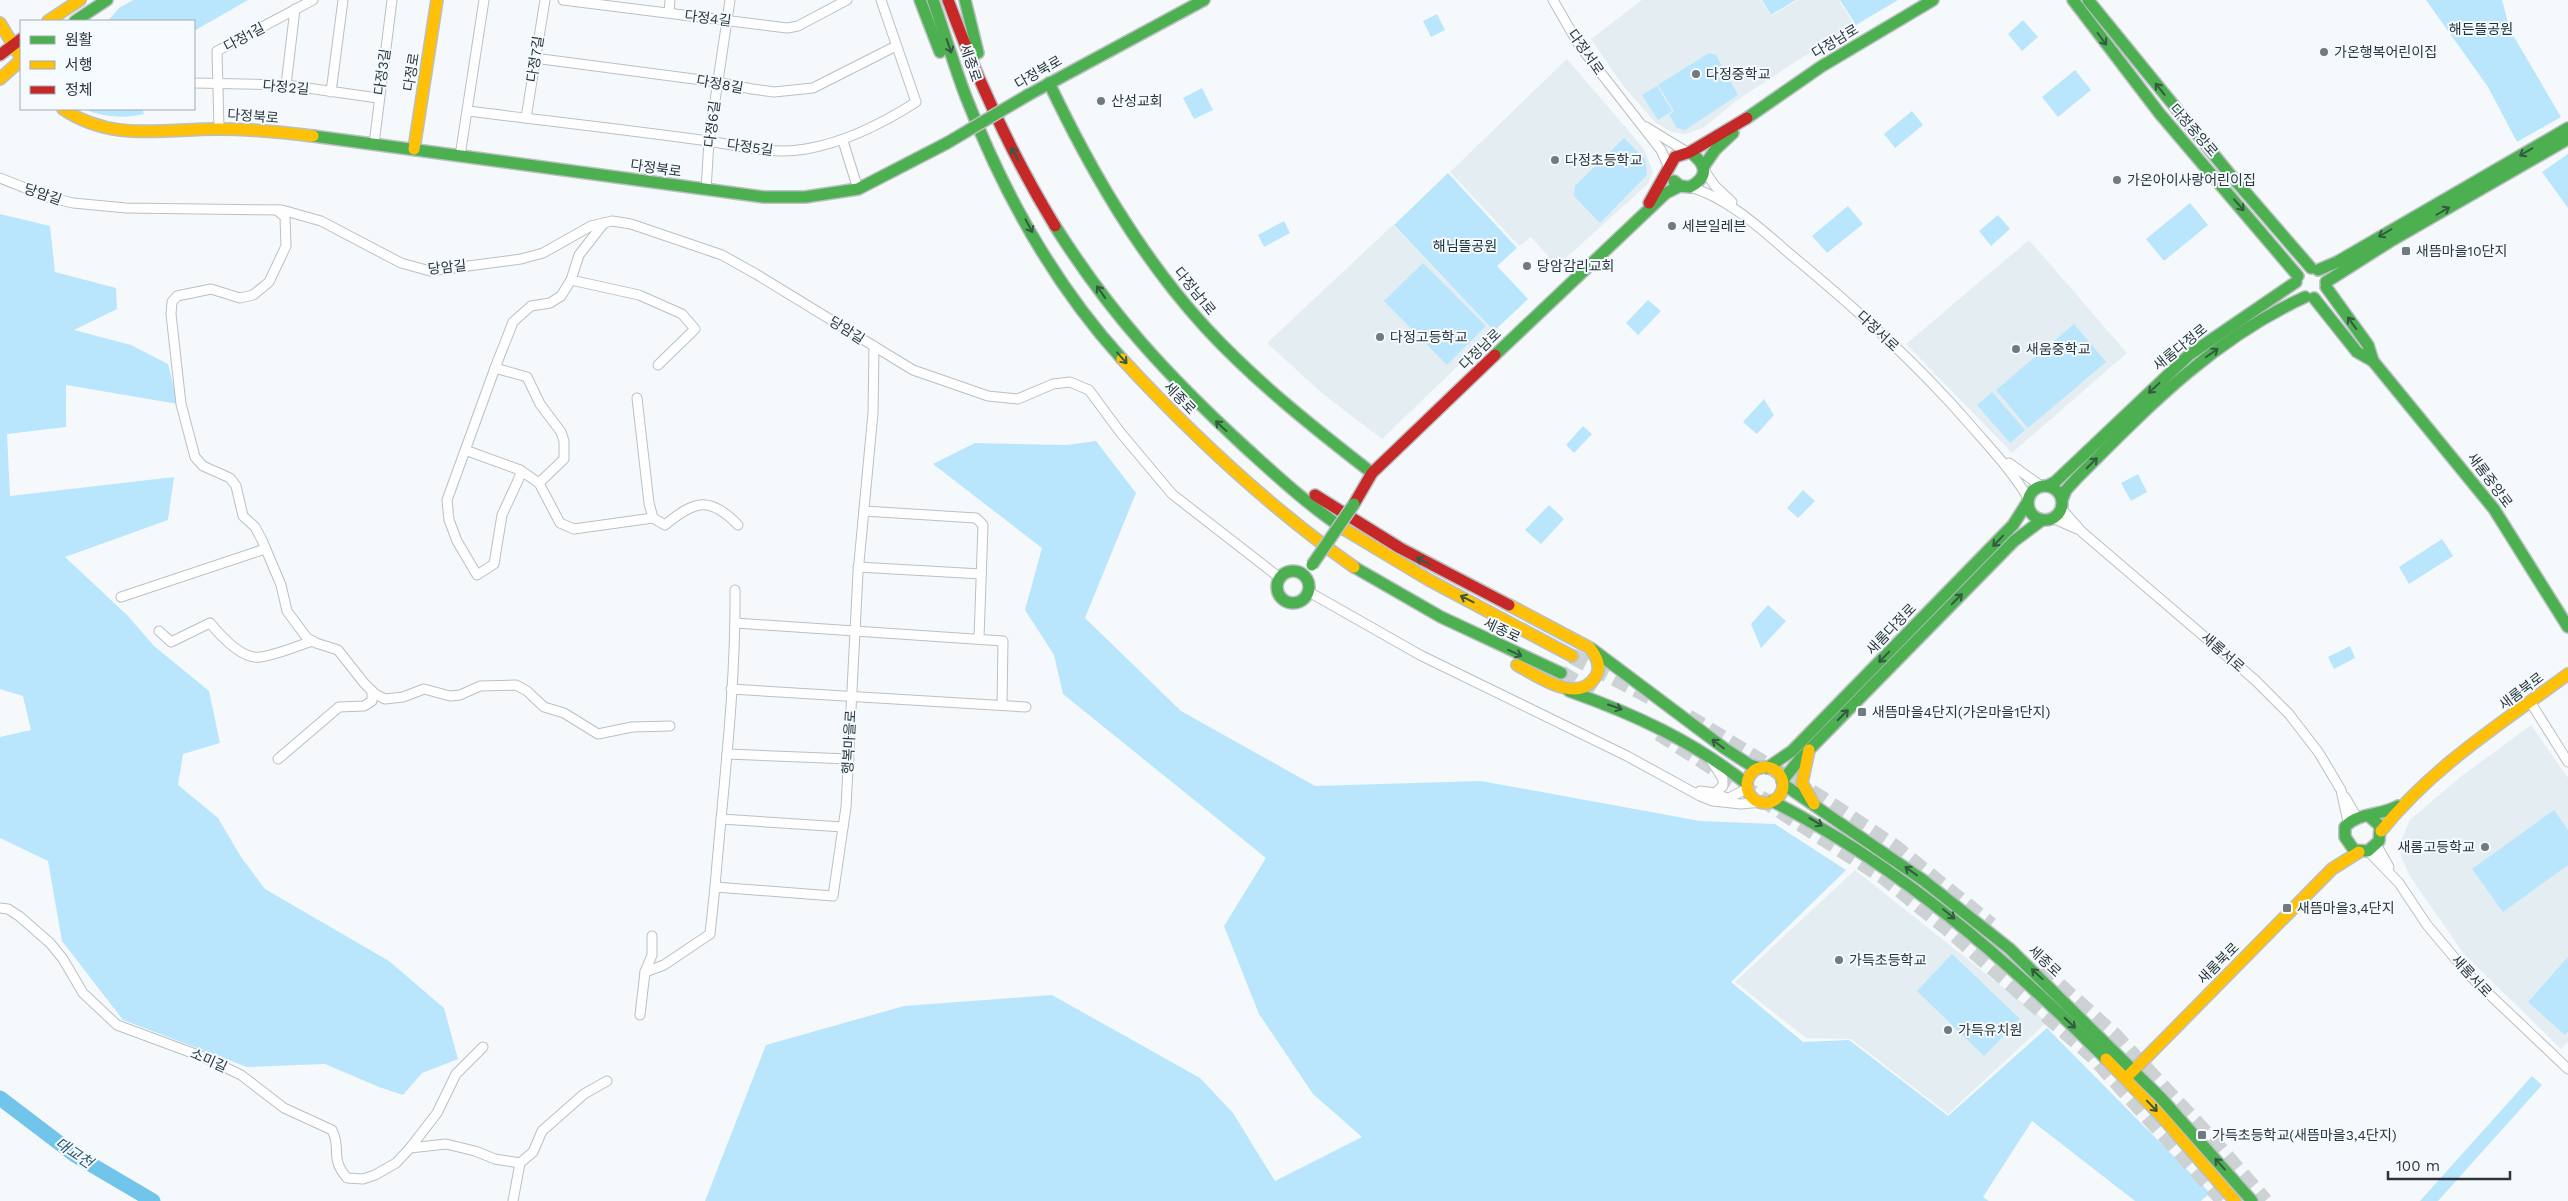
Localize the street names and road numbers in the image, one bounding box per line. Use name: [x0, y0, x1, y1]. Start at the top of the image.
street label: 다정4길: [684, 7, 732, 29]
street label: 다정1길: [221, 20, 267, 54]
street label: 다정남로: [1809, 21, 1861, 61]
street label: 다정서로: [1565, 26, 1607, 78]
street label: 다정7길: [523, 35, 547, 83]
street label: 세종로: [957, 42, 985, 84]
street label: 다정3길: [371, 48, 393, 96]
street label: 다정로: [400, 52, 422, 92]
street label: 다정북로: [1012, 52, 1064, 92]
street label: 다정8길: [695, 72, 745, 96]
street label: 다정2길: [262, 77, 310, 97]
street label: 다정6길: [701, 100, 723, 148]
street label: 다정중앙로: [2167, 100, 2221, 160]
street label: 다정북로: [227, 106, 279, 126]
street label: 다정5길: [726, 136, 774, 158]
street label: 다정북로: [629, 156, 683, 180]
street label: 당암길: [22, 180, 64, 208]
street label: 당암길: [427, 257, 467, 277]
street label: 다정남1로: [1171, 264, 1219, 318]
street label: 다정서로: [1854, 308, 1902, 354]
street label: 당암길: [826, 313, 868, 347]
street label: 새롬다정로: [2150, 320, 2210, 373]
street label: 다정남로: [1456, 325, 1504, 373]
street label: 세종로: [1161, 379, 1199, 418]
street label: 새롬중앙로: [2464, 449, 2516, 511]
street label: 새롬다정로: [1863, 600, 1919, 658]
street label: 세종로: [1481, 615, 1523, 645]
street label: 새롬서로: [2198, 629, 2248, 675]
street label: 새롬북로: [2496, 669, 2546, 713]
street label: 행복마을로: [839, 709, 859, 775]
street label: 새롬북로: [2194, 939, 2242, 987]
street label: 세종로: [2025, 942, 2065, 980]
street label: 새롬서로: [2449, 952, 2495, 1000]
street label: 소미길: [188, 1045, 230, 1075]

